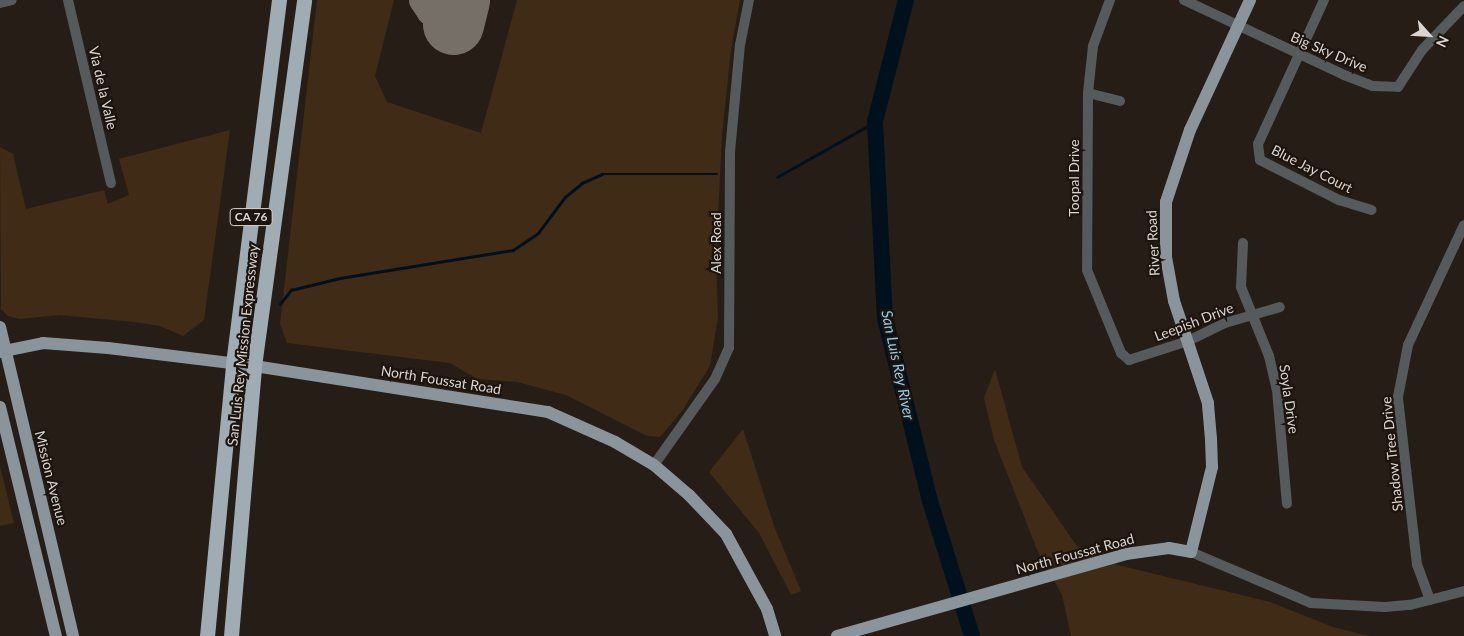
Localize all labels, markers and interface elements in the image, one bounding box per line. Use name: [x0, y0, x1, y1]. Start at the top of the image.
north arrow: [1404, 10, 1454, 60]
street label: Big Sky Drive: [1288, 28, 1370, 76]
text: N: [1433, 33, 1453, 50]
street label: Via de la Valle: [85, 44, 121, 132]
street label: Toopal Drive: [1066, 139, 1082, 217]
street label: Blue Jay Court: [1268, 141, 1356, 197]
road number: CA 76: [228, 208, 274, 226]
street label: River Road: [1143, 210, 1163, 276]
street label: Alex Road: [708, 212, 724, 274]
street label: San Luis Rey Mission Expressway: [224, 243, 262, 447]
street label: Leepish Drive: [1152, 299, 1236, 345]
water label: San Luis Rey River: [878, 308, 918, 422]
street label: North Foussat Road: [380, 362, 502, 398]
street label: Soyla Drive: [1276, 363, 1302, 435]
street label: Shadow Tree Drive: [1378, 396, 1406, 512]
street label: Mission Avenue: [31, 429, 71, 527]
street label: North Foussat Road: [1014, 530, 1136, 578]

